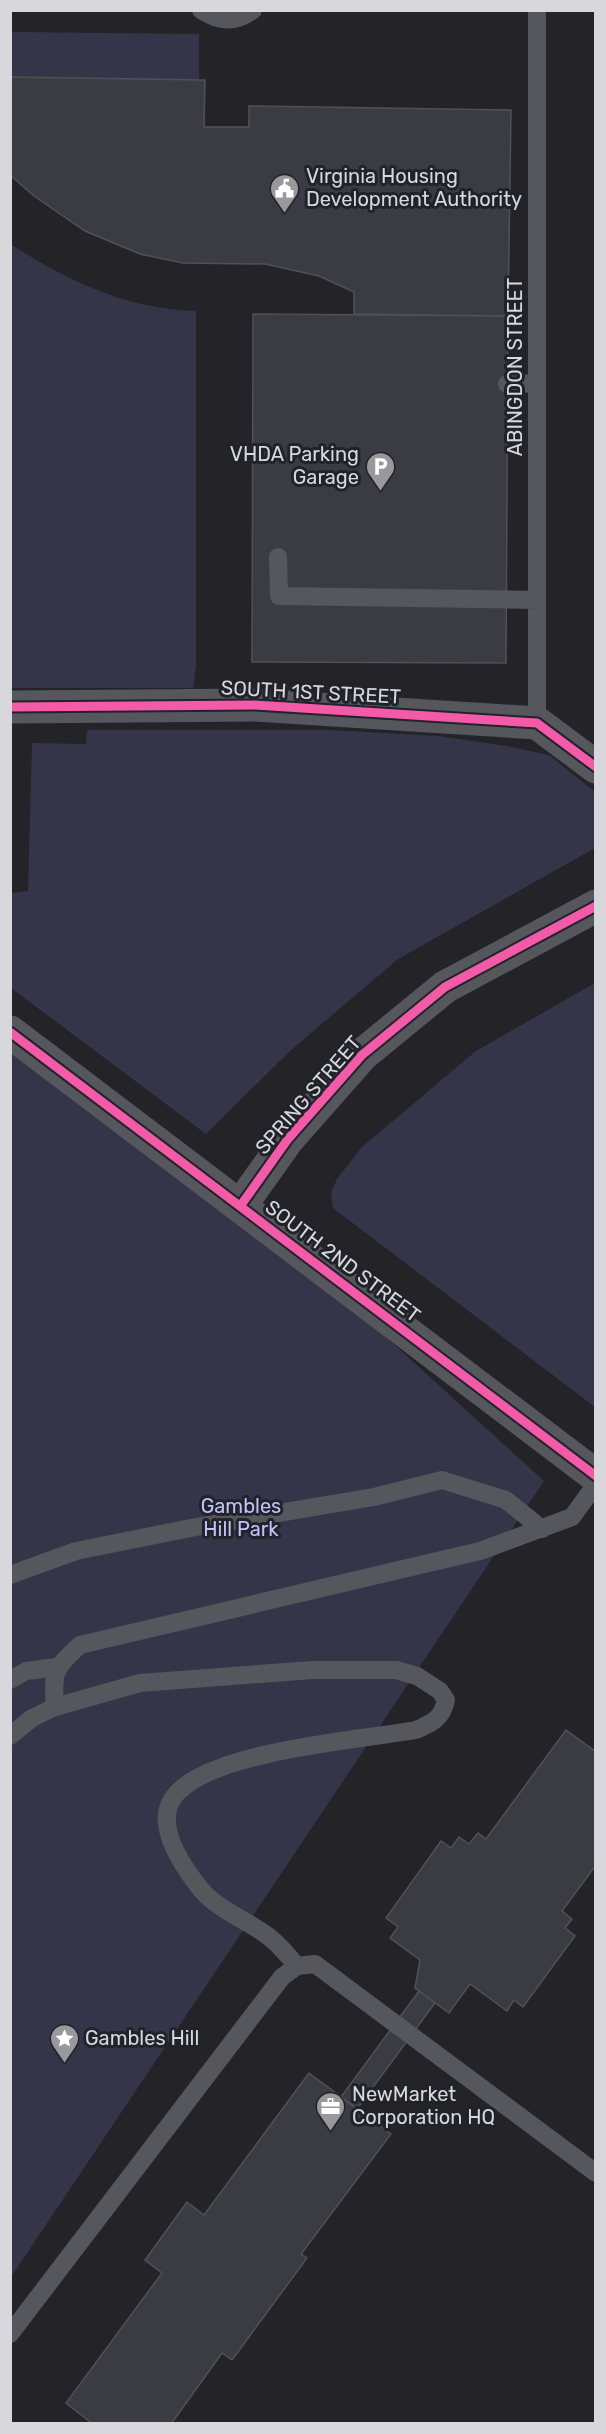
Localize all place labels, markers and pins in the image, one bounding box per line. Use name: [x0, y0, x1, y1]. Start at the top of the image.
place label: Virginia Housing Development Authority: [306, 164, 522, 211]
public building icon: Virginia Housing Development Authority: [269, 172, 301, 214]
place label: VHDA Parking Garage: [230, 442, 359, 489]
parking icon: VHDA Parking Garage: [364, 450, 396, 492]
place icon: Gambles Hill: [48, 2022, 80, 2064]
place label: Gambles Hill: [85, 2026, 199, 2050]
place label: NewMarket Corporation HQ: [352, 2082, 495, 2129]
office icon: NewMarket Corporation HQ: [315, 2090, 347, 2132]

